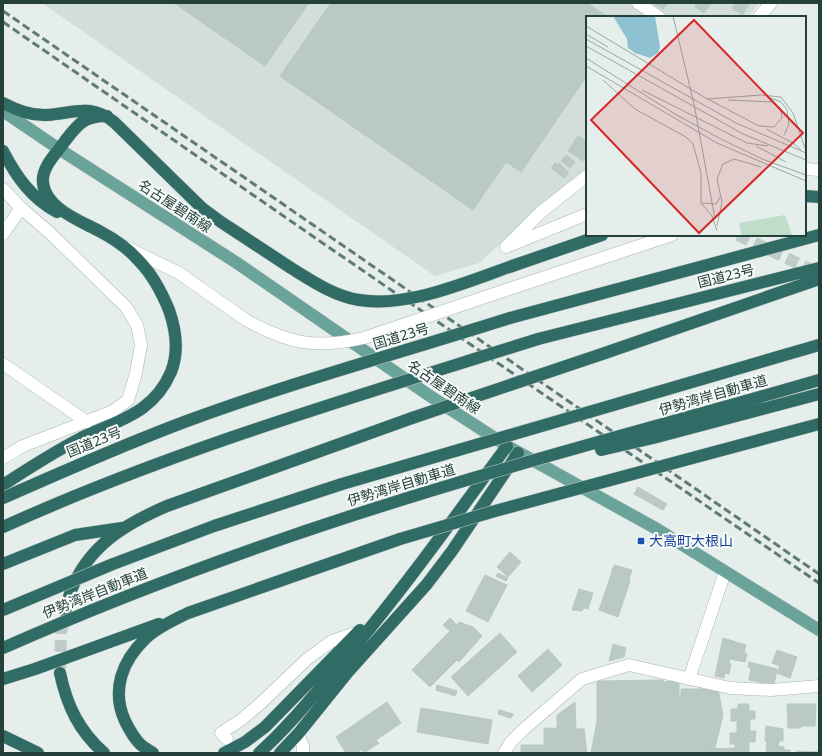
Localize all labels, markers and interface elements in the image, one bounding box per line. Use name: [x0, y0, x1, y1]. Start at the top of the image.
inset map: [586, 16, 806, 236]
street label: 名古屋碧南線: [135, 175, 216, 236]
street label: 国道23号: [695, 259, 756, 292]
street label: 国道23号: [370, 318, 431, 353]
street label: 名古屋碧南線: [404, 355, 484, 418]
street label: 伊勢湾岸自動車道: [656, 370, 769, 419]
street label: 国道23号: [63, 422, 124, 461]
street label: 伊勢湾岸自動車道: [345, 459, 457, 510]
place label: 大高町大根山: [649, 531, 733, 550]
marker: 大高町大根山: [636, 536, 646, 546]
street label: 伊勢湾岸自動車道: [39, 563, 150, 622]

